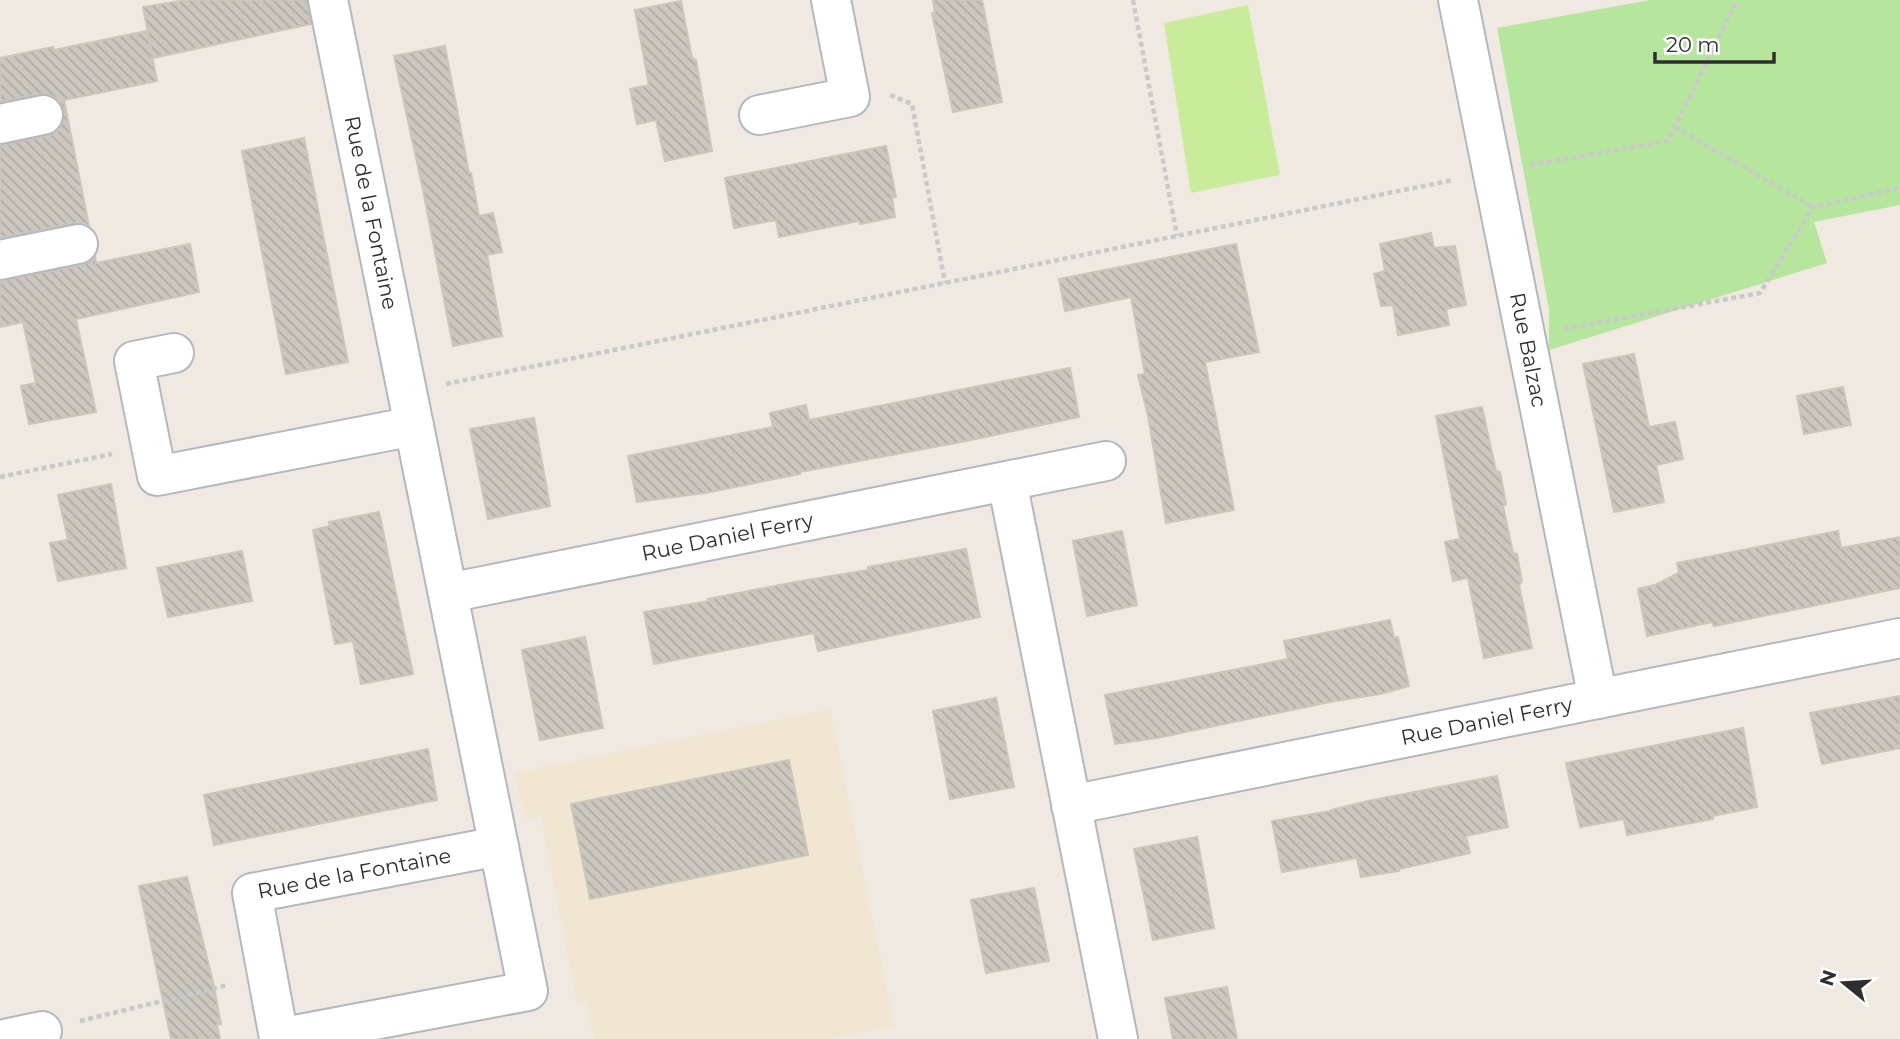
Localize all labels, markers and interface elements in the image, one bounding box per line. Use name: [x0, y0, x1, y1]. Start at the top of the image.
scale bar: [1655, 21, 1774, 65]
text: 20 m: [1666, 32, 1720, 57]
street label: Rue de la Fontaine: [340, 114, 403, 312]
street label: Rue Balzac: [1505, 290, 1552, 409]
street label: Rue Daniel Ferry: [639, 507, 816, 566]
street label: Rue Daniel Ferry: [1399, 691, 1575, 750]
street label: Rue de la Fontaine: [255, 842, 453, 904]
north arrow: [1809, 948, 1879, 1018]
text: N: [1815, 967, 1842, 989]

